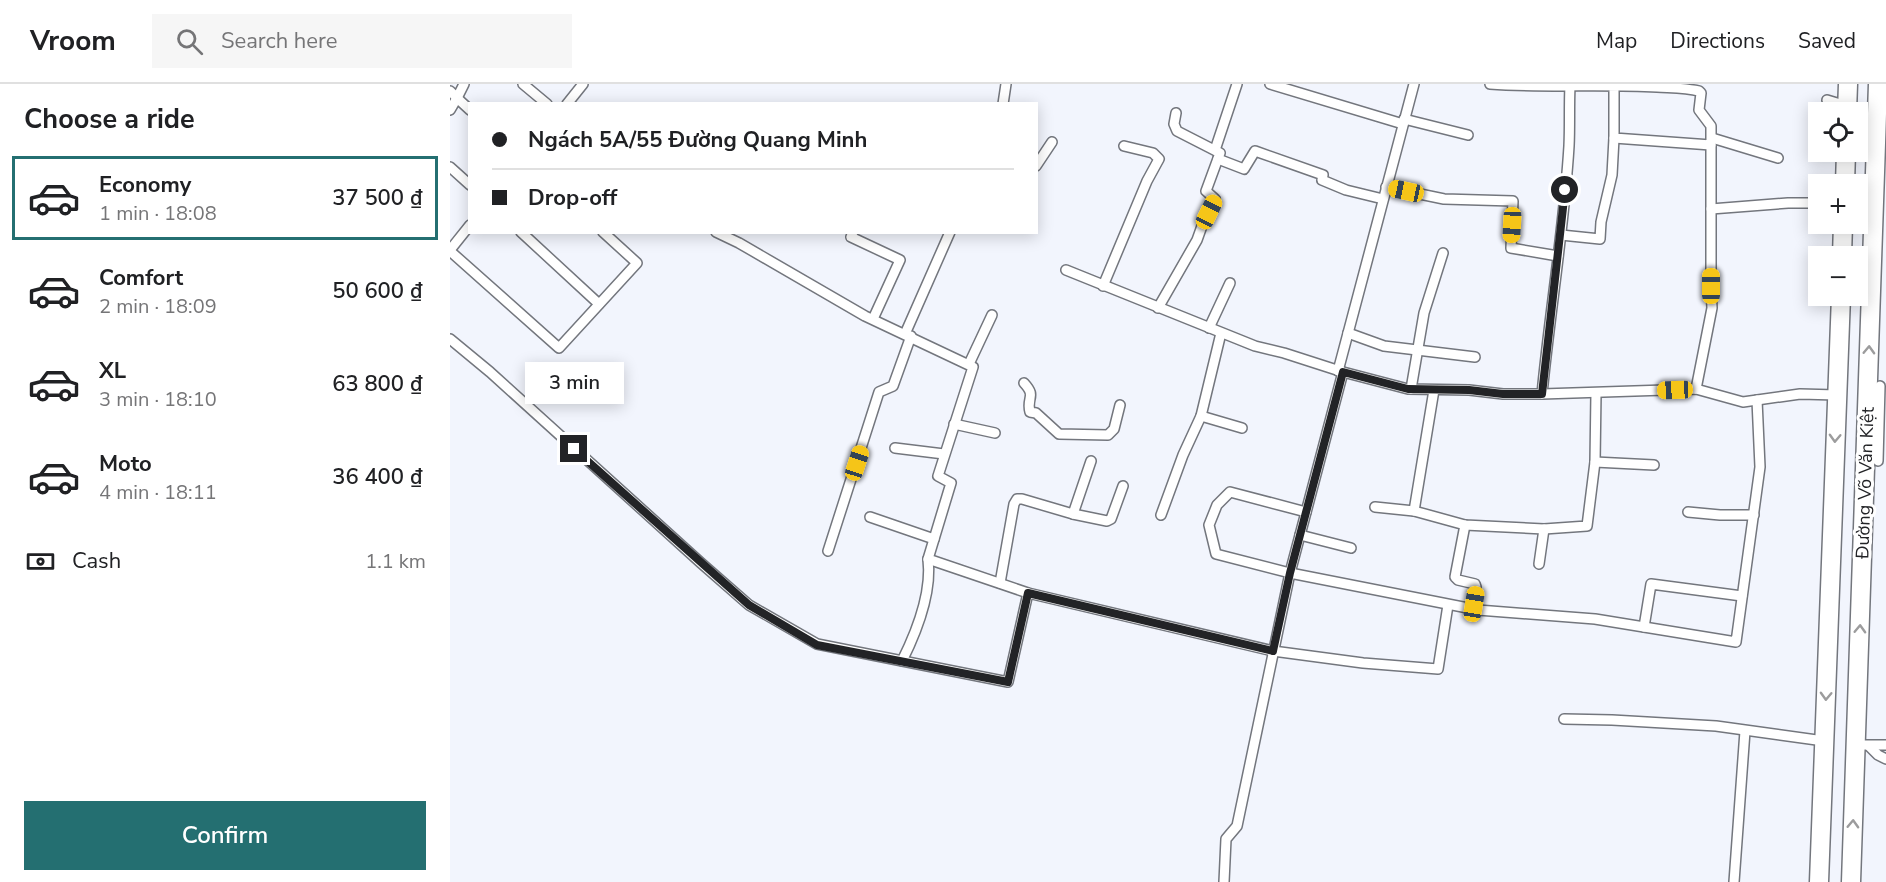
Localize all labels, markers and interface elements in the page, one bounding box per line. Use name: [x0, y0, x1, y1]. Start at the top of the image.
search box: [152, 14, 572, 68]
text: Vroom: [30, 22, 116, 60]
icon: search: [173, 25, 206, 58]
text: Search here: [221, 26, 338, 56]
text: Map: [1596, 27, 1637, 55]
text: Directions: [1670, 27, 1765, 55]
text: Saved: [1798, 27, 1856, 55]
text: Choose a ride: [24, 101, 195, 138]
map controls: [1808, 102, 1868, 306]
button: locate: [1808, 102, 1868, 162]
text: Ngách 5A/55 Đường Quang Minh: [528, 125, 867, 155]
text: Economy: [99, 170, 191, 200]
icon: car: [27, 171, 81, 225]
button: +: [1808, 174, 1868, 234]
route start: [1551, 176, 1578, 203]
car: [1387, 178, 1425, 204]
text: 37 500 ₫: [332, 183, 423, 213]
text: Drop-off: [528, 183, 617, 213]
car: [1193, 192, 1225, 232]
text: 1 min · 18:08: [99, 200, 217, 227]
car: [1502, 207, 1522, 243]
button: −: [1808, 246, 1868, 306]
text: Comfort: [99, 263, 183, 293]
icon: car: [27, 264, 81, 318]
car: [1702, 268, 1720, 304]
text: 50 600 ₫: [332, 276, 423, 306]
text: 2 min · 18:09: [99, 293, 217, 320]
one-way arrow: [1863, 345, 1876, 354]
text: XL: [99, 356, 126, 386]
icon: car: [27, 357, 81, 411]
callout: 3 min: [524, 362, 624, 404]
text: 63 800 ₫: [332, 369, 423, 399]
text: 3 min: [549, 369, 600, 396]
car: [1657, 380, 1693, 400]
text: 3 min · 18:10: [99, 386, 217, 413]
street label: Đường Võ Văn Kiệt: [1850, 406, 1880, 560]
one-way arrow: [1829, 433, 1842, 442]
route end: [560, 435, 587, 462]
car: [843, 443, 871, 483]
text: Moto: [99, 449, 152, 479]
icon: car: [27, 450, 81, 504]
text: 36 400 ₫: [332, 462, 423, 492]
text: 4 min · 18:11: [99, 479, 217, 506]
icon: cash: [24, 545, 57, 578]
text: Cash: [72, 546, 121, 576]
text: 1.1 km: [365, 548, 426, 575]
car: [1462, 585, 1486, 623]
one-way arrow: [1854, 624, 1866, 633]
one-way arrow: [1819, 691, 1832, 700]
button: Confirm: [24, 801, 426, 870]
one-way arrow: [1847, 819, 1860, 828]

